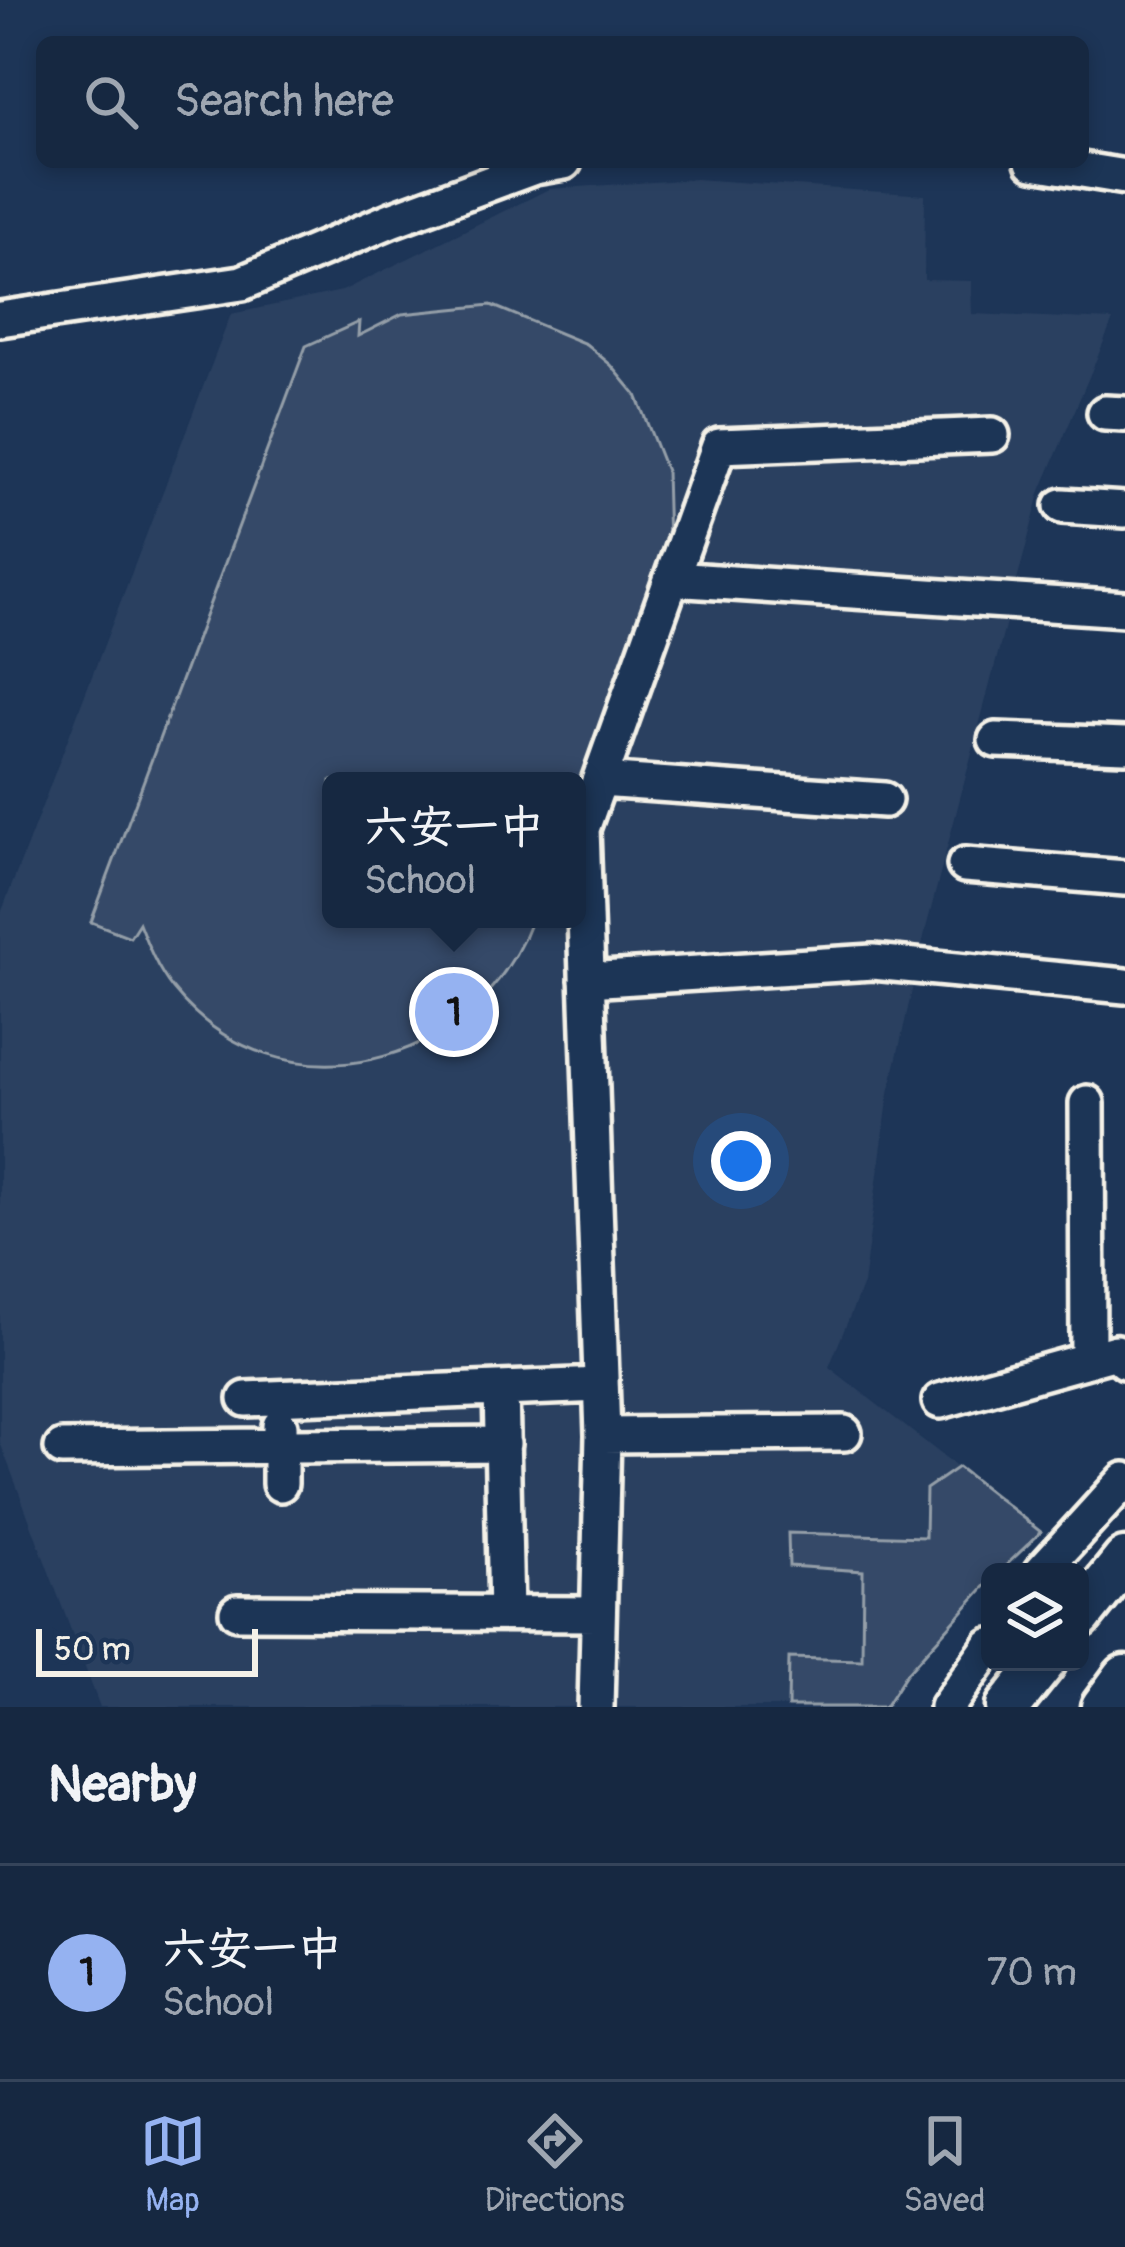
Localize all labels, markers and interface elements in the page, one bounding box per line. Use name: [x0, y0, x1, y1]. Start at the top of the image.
search box: [36, 36, 1089, 168]
icon: search: [78, 69, 144, 135]
text: Search here: [174, 74, 394, 130]
popup: [322, 772, 586, 928]
text: 六安一中: [364, 800, 544, 856]
text: School: [364, 856, 476, 905]
pin: 1: [415, 967, 493, 1057]
your location: [711, 1131, 771, 1191]
map controls: [981, 1563, 1089, 1671]
button: layers: [981, 1563, 1089, 1671]
scale bar: [36, 1623, 258, 1676]
text: 50 m: [54, 1629, 131, 1670]
text: Nearby: [48, 1753, 196, 1817]
text: 六安一中: [162, 1922, 342, 1978]
text: 1: [79, 1948, 95, 1997]
text: 70 m: [987, 1948, 1077, 1997]
text: School: [162, 1978, 274, 2027]
tab: Map: [140, 2108, 206, 2221]
tab: Directions: [485, 2108, 625, 2221]
tab: Saved: [904, 2108, 985, 2221]

